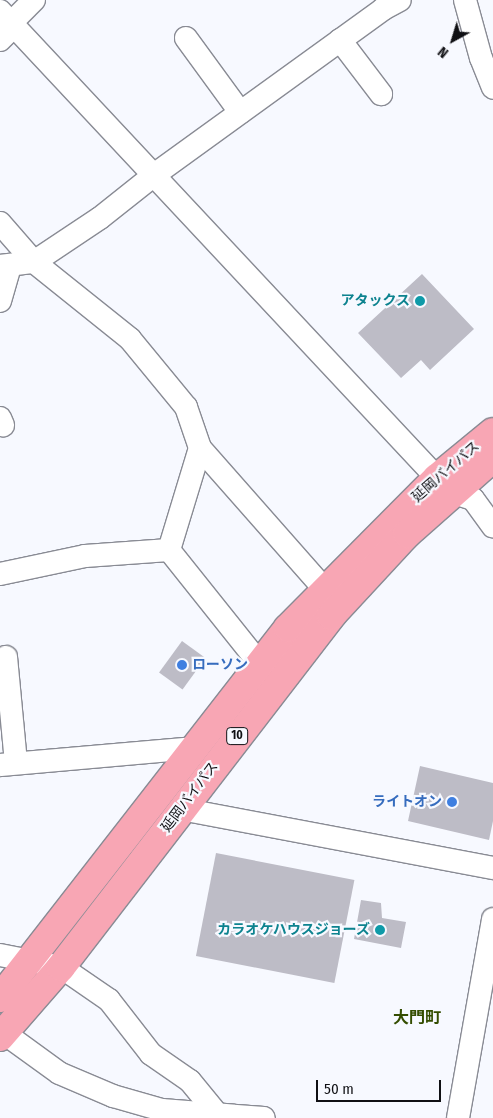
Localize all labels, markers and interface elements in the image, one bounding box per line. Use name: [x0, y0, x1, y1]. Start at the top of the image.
north arrow: [428, 15, 478, 65]
text: N: [435, 43, 452, 61]
place label: アタックス: [340, 293, 410, 309]
marker: アタックス: [414, 295, 426, 307]
street label: 延岡バイパス: [409, 438, 483, 506]
place label: ローソン: [192, 657, 248, 673]
marker: ローソン: [176, 659, 188, 671]
road number: 10: [226, 726, 248, 746]
street label: 延岡バイパス: [158, 758, 222, 836]
place label: ライトオン: [372, 794, 442, 810]
marker: ライトオン: [446, 796, 458, 808]
place label: カラオケハウスジョーズ: [216, 922, 370, 938]
marker: カラオケハウスジョーズ: [374, 924, 386, 936]
district label: 大門町: [393, 1008, 441, 1028]
scale bar: [318, 1070, 443, 1102]
text: 50 m: [324, 1080, 354, 1098]

